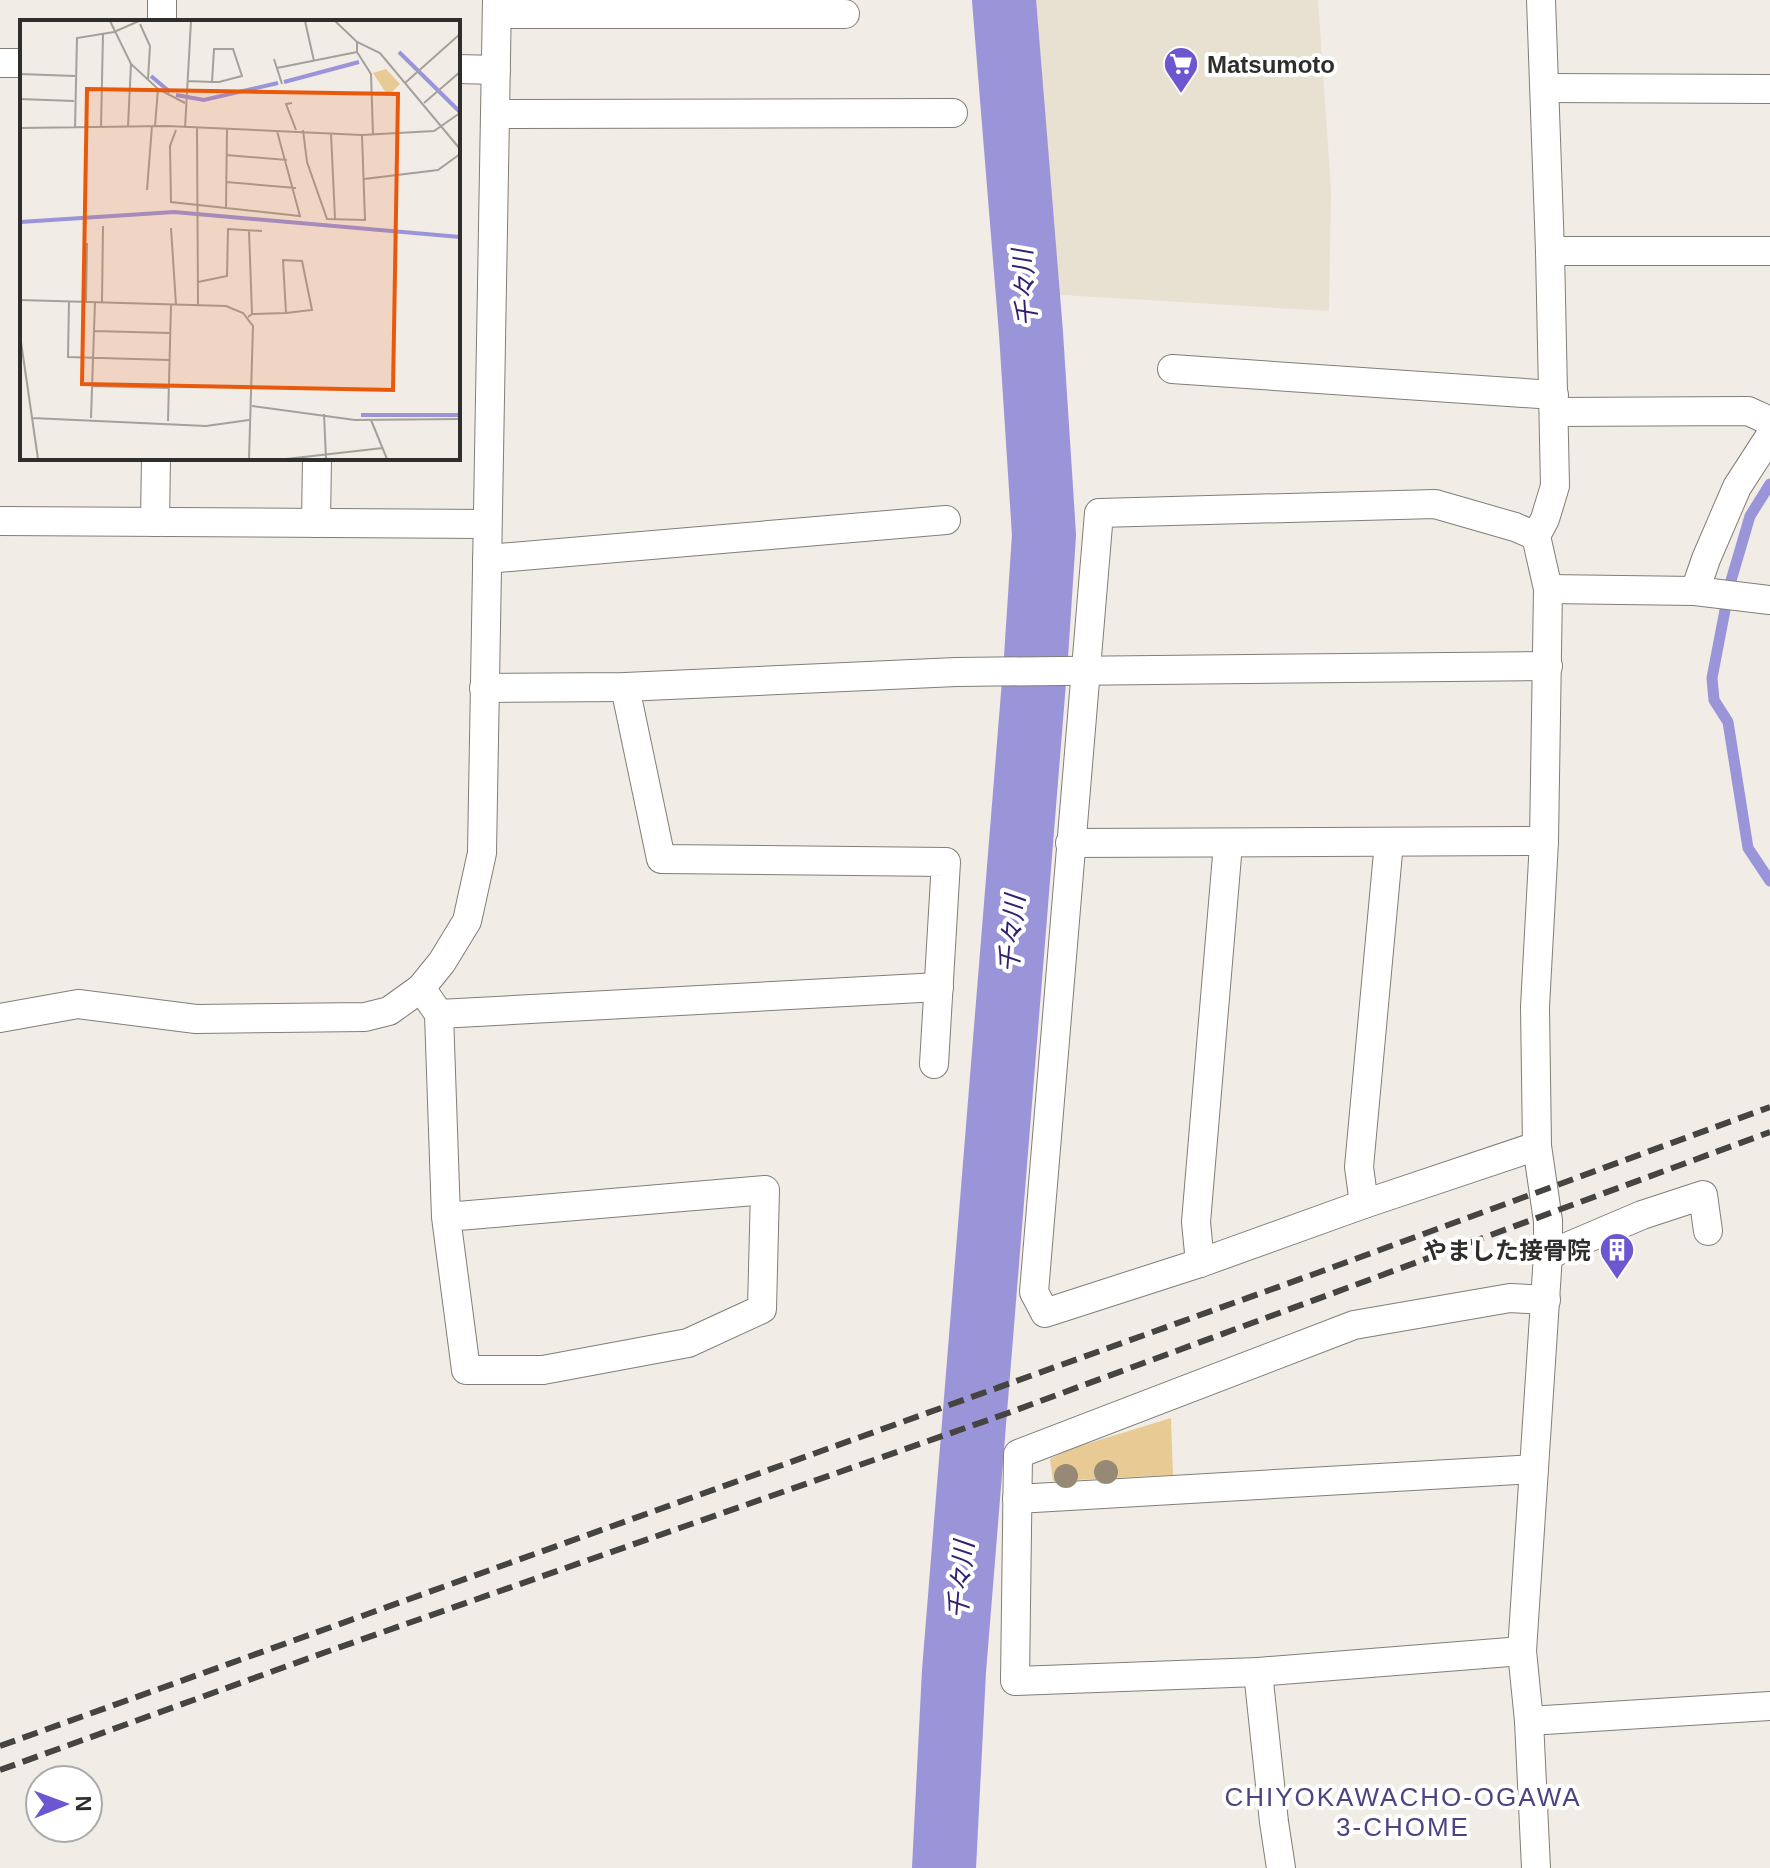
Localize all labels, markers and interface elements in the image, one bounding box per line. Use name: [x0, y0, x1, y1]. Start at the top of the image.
inset map: [20, 20, 460, 460]
supermarket icon: Matsumoto: [1162, 45, 1200, 95]
place label: Matsumoto: [1207, 51, 1335, 78]
water label: 千々川: [1007, 245, 1043, 328]
water label: 千々川: [994, 891, 1031, 974]
building icon: やました接骨院: [1598, 1231, 1636, 1281]
place label: やました接骨院: [1423, 1237, 1591, 1264]
water label: 千々川: [943, 1537, 980, 1620]
north arrow: [24, 1764, 104, 1844]
district label: CHIYOKAWACHO-OGAWA 3-CHOME: [1224, 1782, 1582, 1842]
text: N: [71, 1795, 96, 1812]

